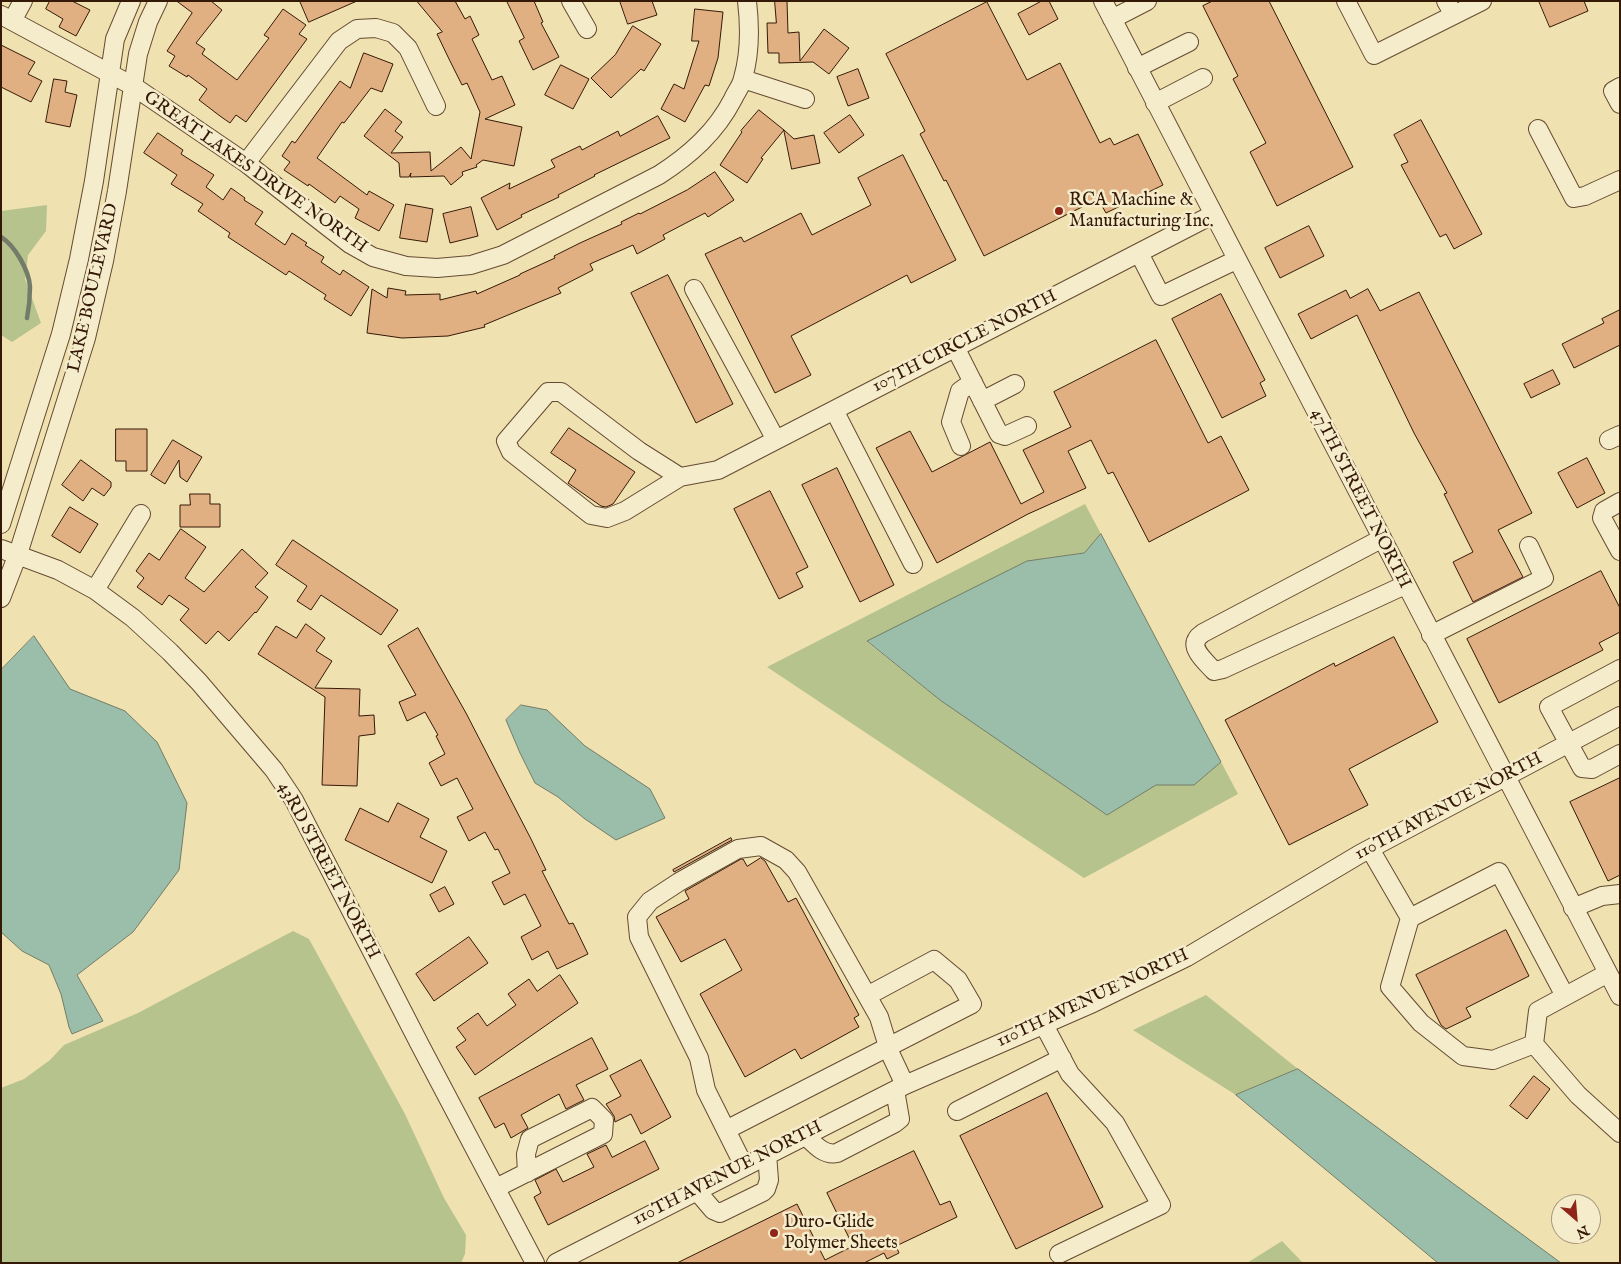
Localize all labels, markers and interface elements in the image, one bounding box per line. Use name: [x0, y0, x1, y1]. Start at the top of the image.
street label: GREAT LAKES DRIVE NORTH: [139, 87, 371, 259]
place label: RCA Machine & Manufacturing Inc.: [1069, 190, 1214, 232]
street label: LAKE BOULEVARD: [64, 202, 124, 374]
marker: RCA Machine & Manufacturing Inc.: [1053, 205, 1065, 217]
street label: 107TH CIRCLE NORTH: [869, 286, 1061, 398]
street label: 47TH STREET NORTH: [1305, 405, 1415, 593]
street label: 110TH AVENUE NORTH: [1351, 748, 1547, 866]
street label: 43RD STREET NORTH: [272, 779, 384, 963]
street label: 110TH AVENUE NORTH: [994, 945, 1192, 1053]
street label: 110TH AVENUE NORTH: [630, 1117, 826, 1231]
north arrow: [1551, 1194, 1601, 1244]
place label: Duro-Glide Polymer Sheets: [784, 1212, 898, 1254]
text: N: [1573, 1221, 1592, 1242]
marker: Duro-Glide Polymer Sheets: [768, 1227, 780, 1239]

